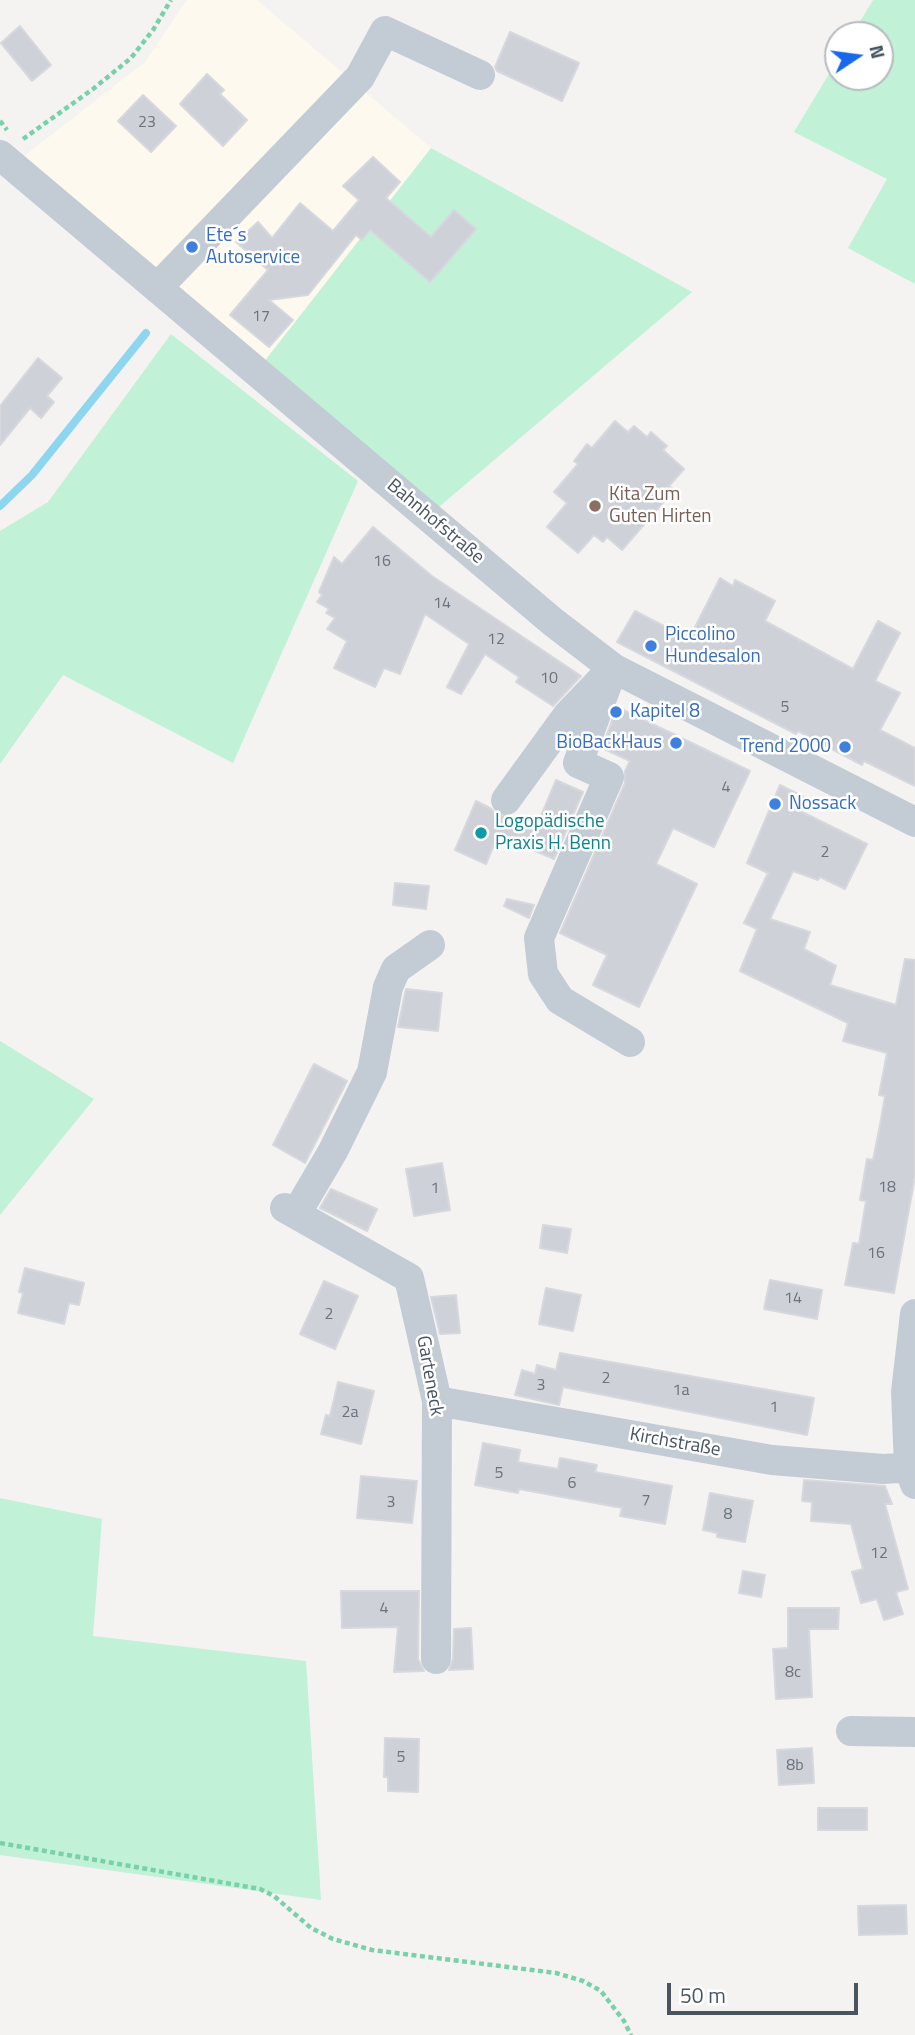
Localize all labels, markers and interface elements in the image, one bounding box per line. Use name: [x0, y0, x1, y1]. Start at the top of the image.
north arrow: [824, 21, 894, 91]
text: N: [862, 42, 894, 61]
house number: 23: [138, 113, 156, 133]
place label: Ete´s Autoservice: [206, 225, 300, 269]
marker: Ete´s Autoservice: [184, 239, 200, 255]
house number: 17: [252, 307, 270, 327]
street label: Bahnhofstraße: [382, 475, 488, 569]
place label: Kita Zum Guten Hirten: [609, 484, 711, 528]
marker: Kita Zum Guten Hirten: [587, 498, 603, 514]
house number: 16: [373, 552, 391, 572]
house number: 14: [433, 594, 451, 614]
place label: Piccolino Hundesalon: [665, 624, 761, 668]
house number: 12: [487, 630, 505, 650]
marker: Piccolino Hundesalon: [643, 638, 659, 654]
house number: 10: [540, 669, 558, 689]
house number: 5: [781, 698, 789, 718]
place label: Kapitel 8: [630, 701, 700, 723]
marker: Kapitel 8: [608, 704, 624, 720]
place label: BioBackHaus: [556, 732, 662, 754]
marker: BioBackHaus: [668, 735, 684, 751]
place label: Trend 2000: [740, 736, 831, 758]
marker: Trend 2000: [837, 739, 853, 755]
house number: 4: [722, 778, 730, 798]
place label: Nossack: [789, 793, 856, 815]
marker: Nossack: [767, 796, 783, 812]
place label: Logopädische Praxis H. Benn: [495, 811, 611, 855]
marker: Logopädische Praxis H. Benn: [473, 825, 489, 841]
house number: 2: [821, 843, 829, 863]
house number: 18: [878, 1178, 896, 1198]
house number: 1: [431, 1179, 439, 1199]
house number: 16: [867, 1244, 885, 1264]
house number: 14: [784, 1289, 802, 1309]
house number: 2: [325, 1305, 333, 1325]
street label: Garteneck: [411, 1334, 447, 1418]
house number: 2: [602, 1369, 610, 1389]
house number: 3: [537, 1376, 545, 1396]
house number: 1a: [673, 1381, 689, 1401]
house number: 1: [770, 1398, 778, 1418]
house number: 2a: [342, 1403, 358, 1423]
street label: Kirchstraße: [628, 1424, 722, 1462]
house number: 5: [495, 1464, 503, 1484]
house number: 6: [568, 1474, 576, 1494]
house number: 7: [642, 1491, 650, 1511]
house number: 3: [387, 1493, 395, 1513]
house number: 8: [724, 1505, 732, 1525]
house number: 12: [870, 1544, 888, 1564]
house number: 4: [380, 1599, 388, 1619]
house number: 8c: [785, 1663, 801, 1683]
house number: 5: [397, 1748, 405, 1768]
house number: 8b: [786, 1756, 804, 1776]
scale bar: [670, 1968, 861, 2012]
text: 50 m: [680, 1979, 726, 2011]

